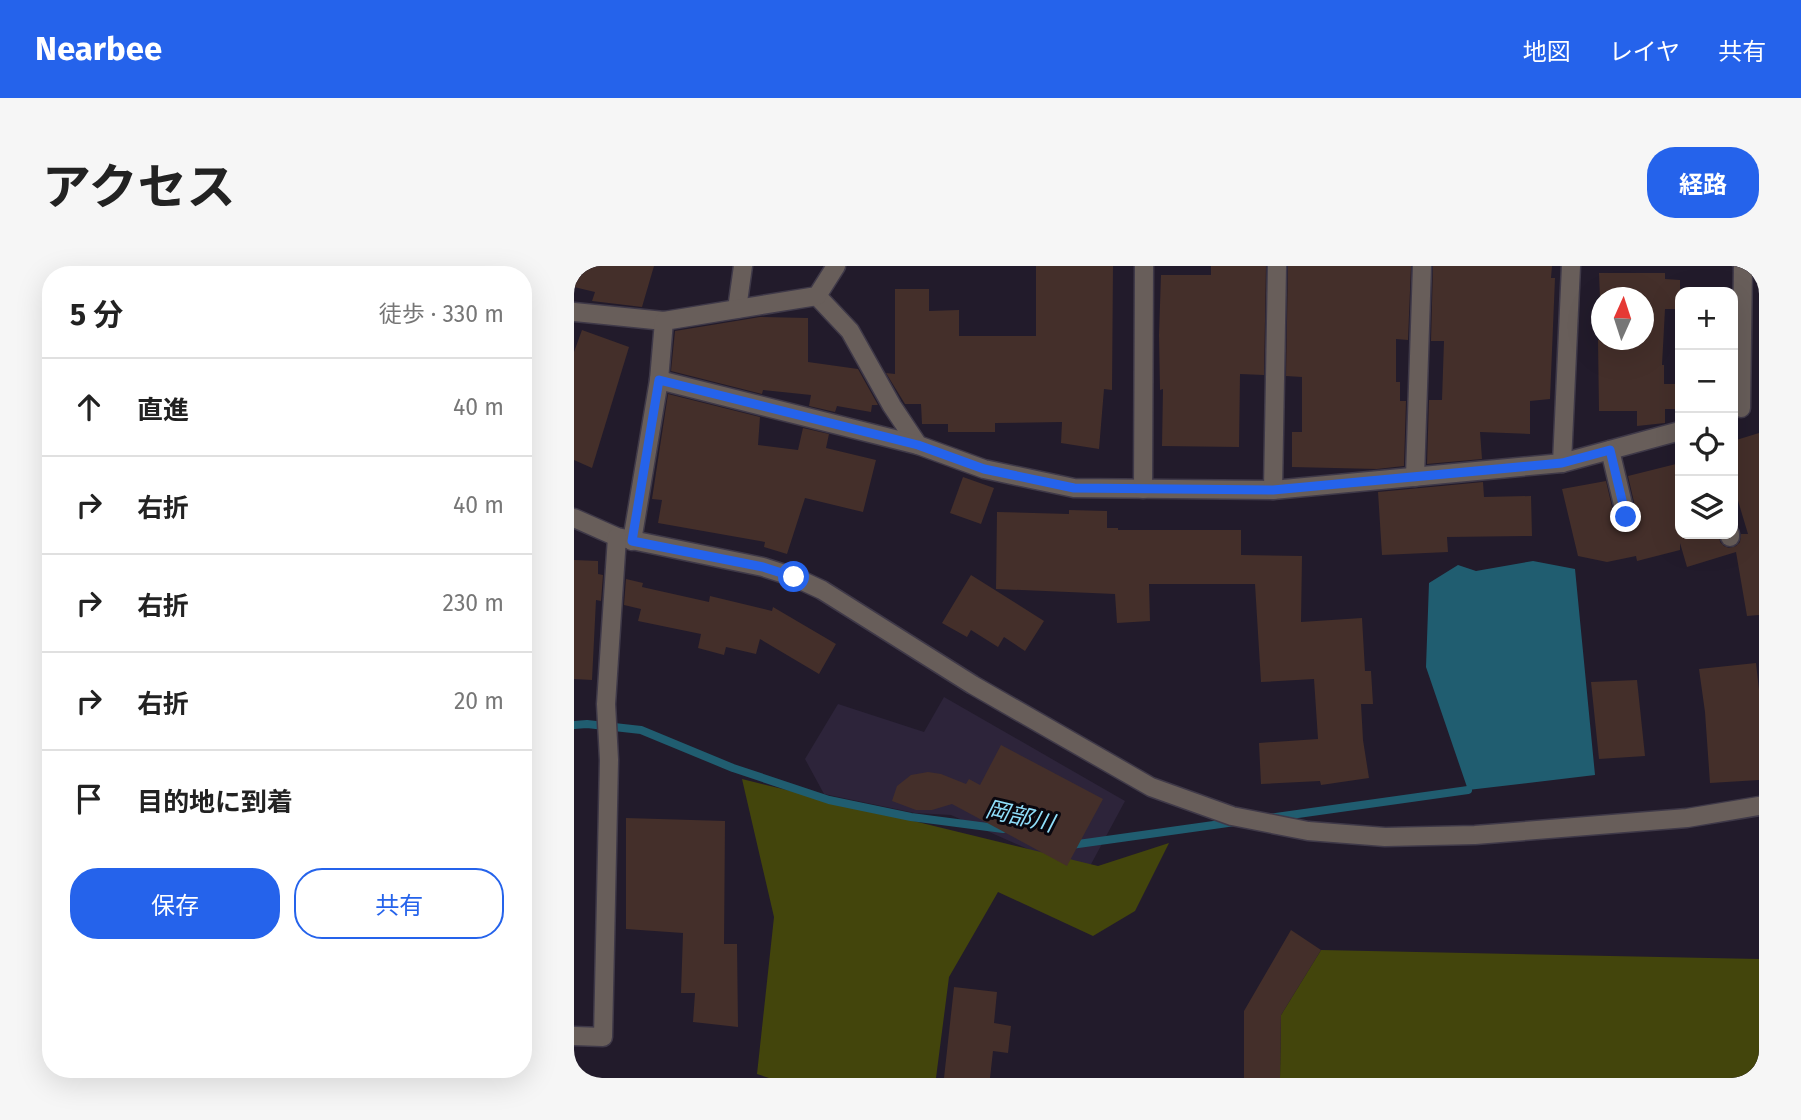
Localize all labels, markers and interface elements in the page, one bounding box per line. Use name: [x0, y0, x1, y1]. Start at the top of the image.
text: Nearbee: [35, 29, 162, 69]
text: 地図: [1523, 38, 1571, 66]
text: レイヤ: [1609, 38, 1680, 66]
text: 共有: [1718, 38, 1766, 66]
button: 経路: [1647, 147, 1759, 218]
text: アクセス: [42, 158, 236, 217]
north arrow: [1591, 287, 1654, 350]
map controls: [1675, 287, 1738, 539]
button: +: [1675, 287, 1738, 350]
text: 5 分: [70, 297, 123, 333]
text: 徒歩 · 330 m: [379, 300, 504, 328]
button: −: [1675, 350, 1738, 413]
icon: ahead: [70, 388, 108, 426]
text: 40 m: [453, 393, 504, 421]
text: 直進: [137, 395, 189, 426]
button: locate: [1675, 413, 1738, 476]
button: layers: [1675, 476, 1738, 539]
icon: right: [70, 486, 108, 524]
text: 40 m: [453, 491, 504, 519]
text: 右折: [137, 493, 189, 524]
route end: [1610, 501, 1641, 532]
route start: [778, 561, 809, 592]
icon: right: [70, 584, 108, 622]
text: 230 m: [443, 589, 504, 617]
text: 右折: [137, 591, 189, 622]
icon: right: [70, 682, 108, 720]
text: 20 m: [454, 687, 504, 715]
text: 右折: [137, 689, 189, 720]
icon: arrive: [70, 780, 108, 818]
text: 目的地に到着: [137, 787, 293, 818]
water label: 岡部川: [983, 795, 1060, 838]
button: 保存: [70, 868, 280, 939]
button: 共有: [294, 868, 504, 939]

